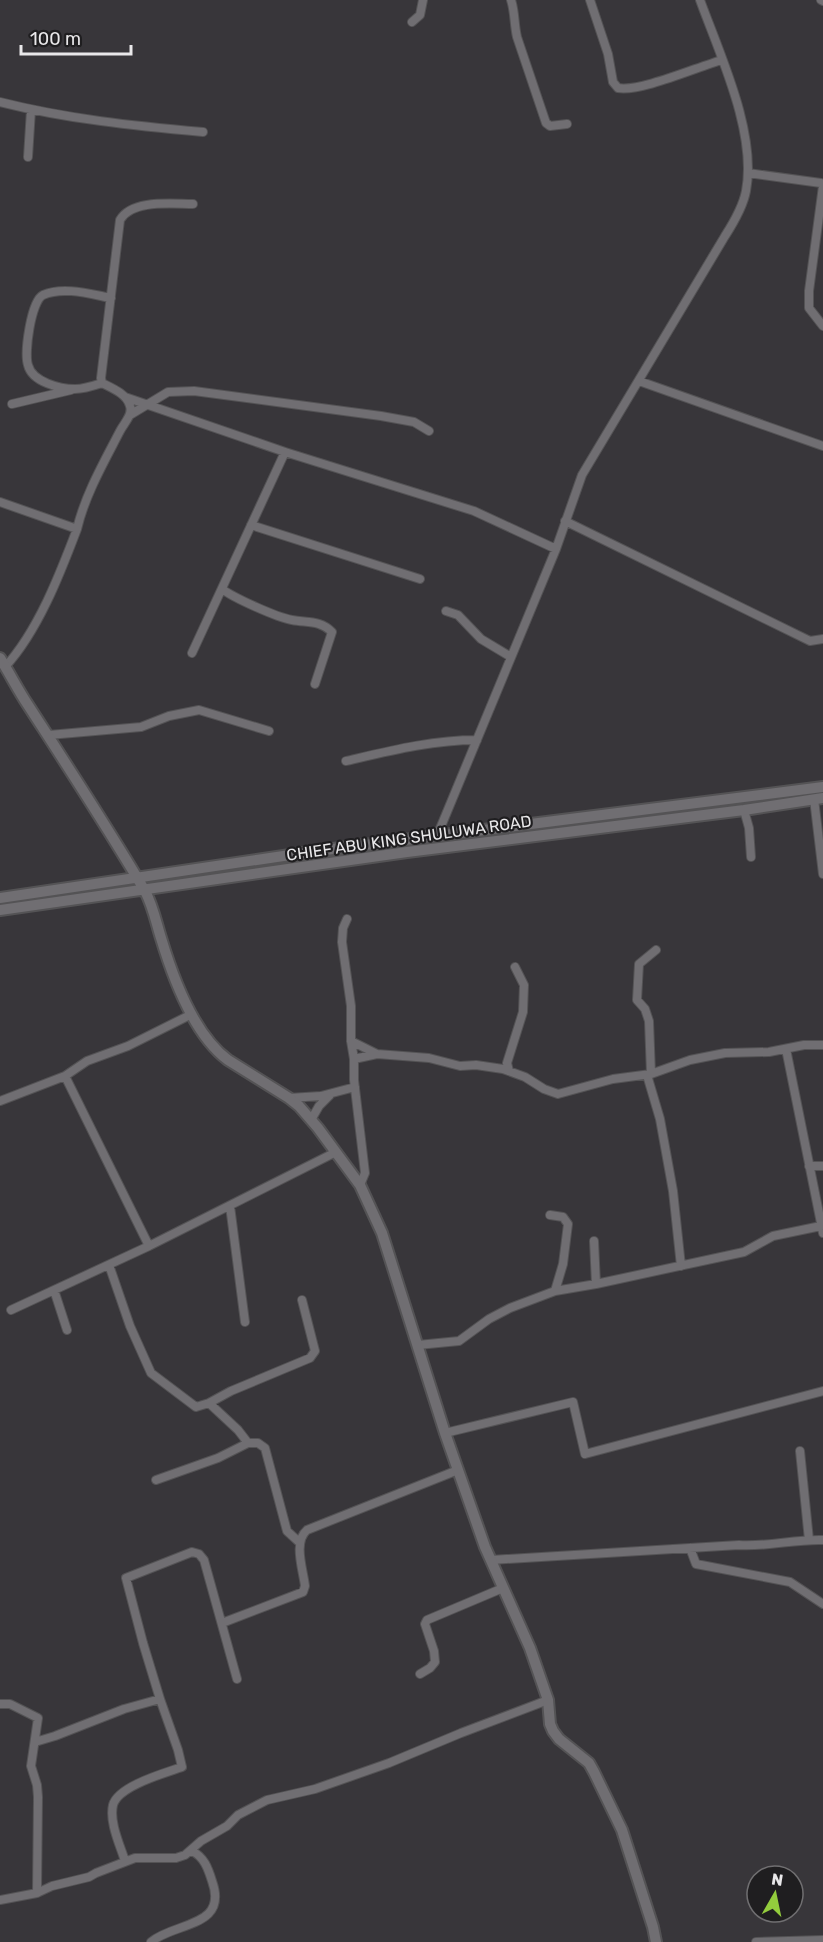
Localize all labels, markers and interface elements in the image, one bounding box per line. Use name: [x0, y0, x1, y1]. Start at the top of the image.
scale bar: [21, 18, 130, 56]
text: 100 m: [30, 28, 81, 50]
street label: CHIEF ABU KING SHULUWA ROAD: [285, 811, 533, 865]
north arrow: [745, 1864, 805, 1924]
text: N: [770, 1869, 784, 1890]

